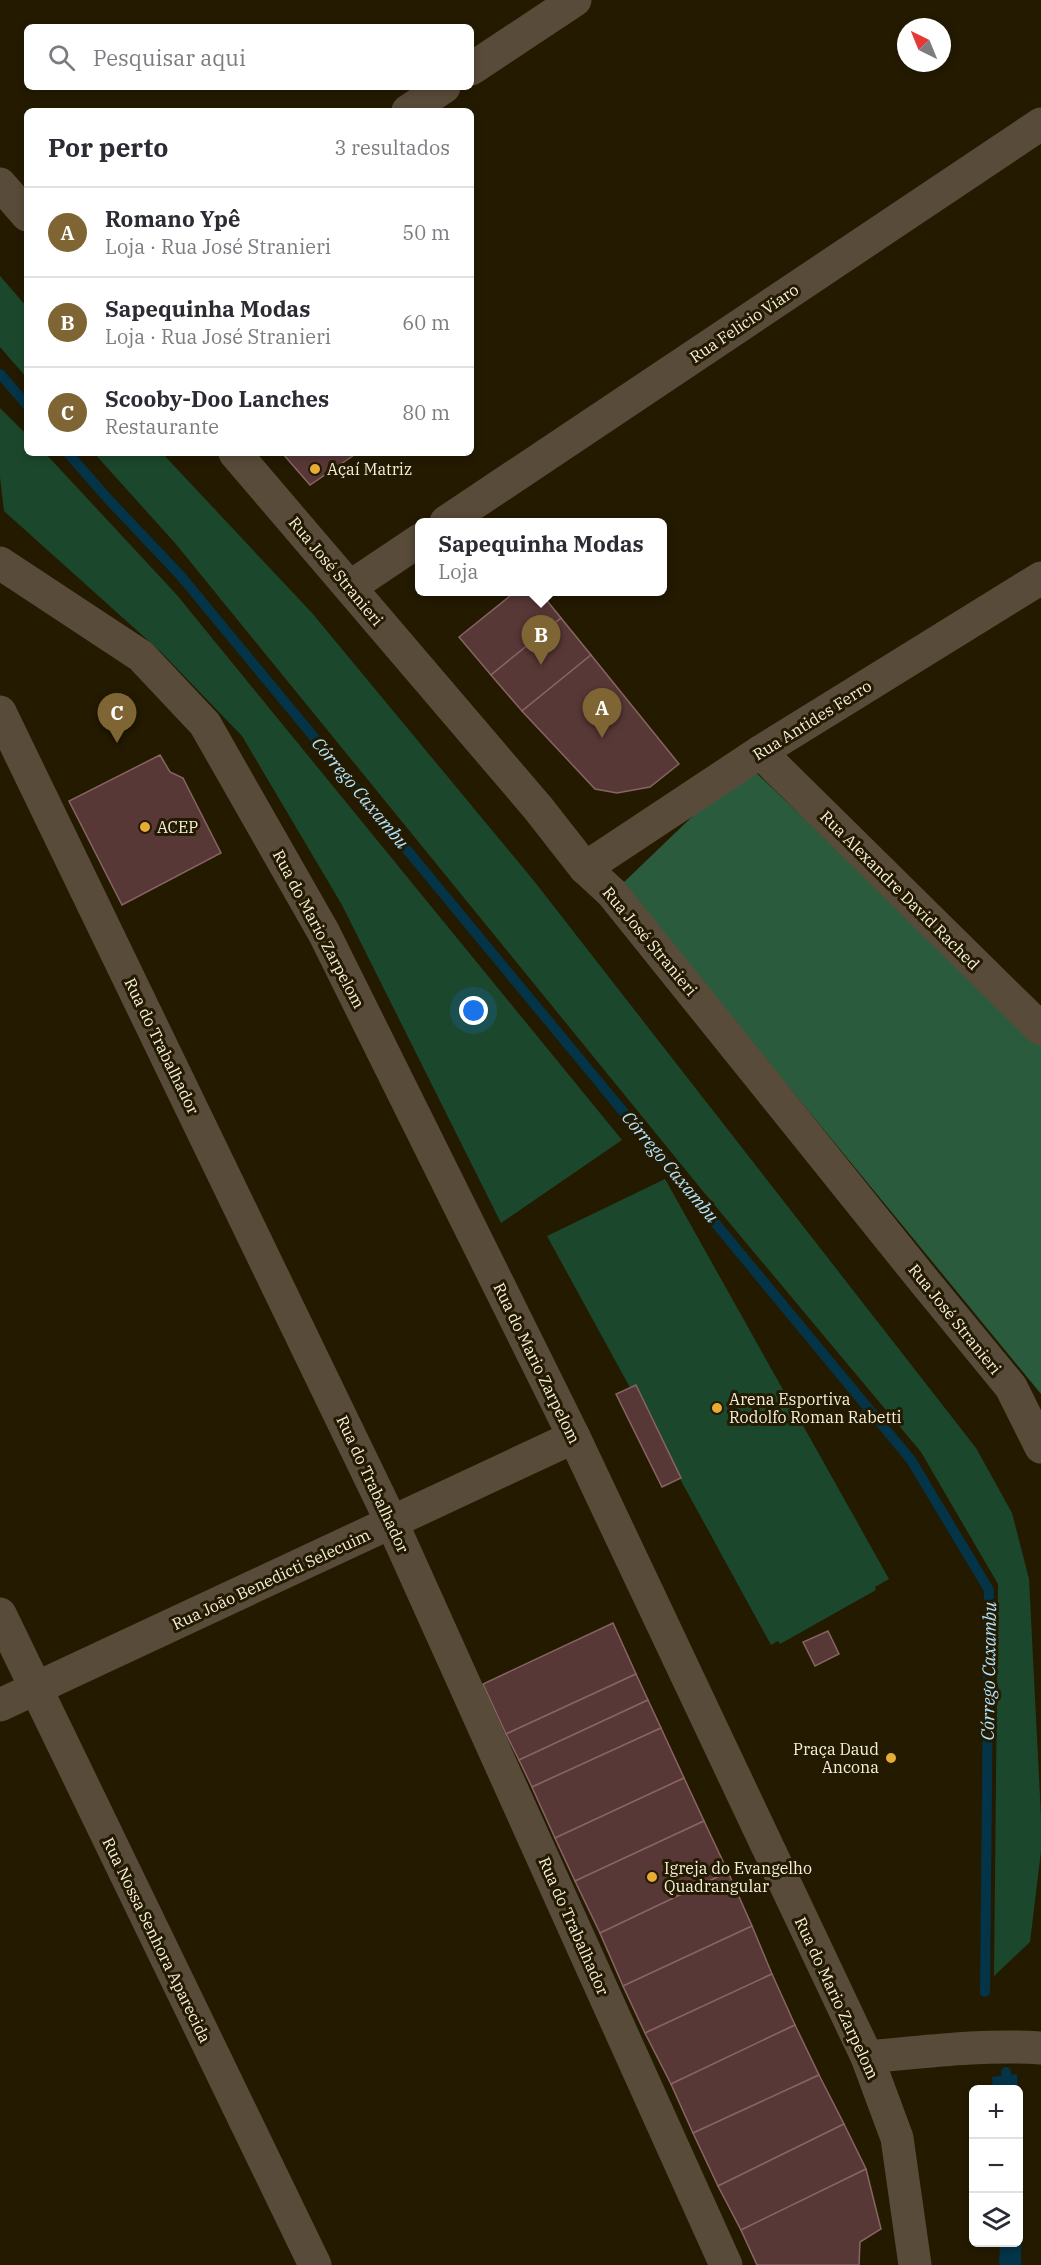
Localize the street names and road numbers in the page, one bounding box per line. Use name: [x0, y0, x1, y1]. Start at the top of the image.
street label: Rua Felicio Viaro: [686, 279, 802, 367]
street label: Rua José Stranieri: [285, 512, 387, 630]
street label: Rua Antides Ferro: [749, 676, 875, 764]
street label: Rua Alexandre David Rached: [816, 806, 984, 974]
street label: Rua do Mario Zarpelom: [269, 846, 369, 1012]
street label: Rua José Stranieri: [599, 882, 701, 1000]
street label: Rua do Trabalhador: [120, 975, 204, 1117]
street label: Rua José Stranieri: [904, 1260, 1006, 1378]
street label: Rua do Mario Zarpelom: [489, 1279, 585, 1447]
street label: Rua do Trabalhador: [332, 1412, 414, 1556]
street label: Rua João Benedicti Selecuim: [169, 1524, 373, 1634]
street label: Rua Nossa Senhora Aparecida: [98, 1834, 216, 2046]
street label: Rua do Trabalhador: [535, 1854, 613, 1998]
street label: Rua do Mario Zarpelom: [791, 1914, 883, 2082]

